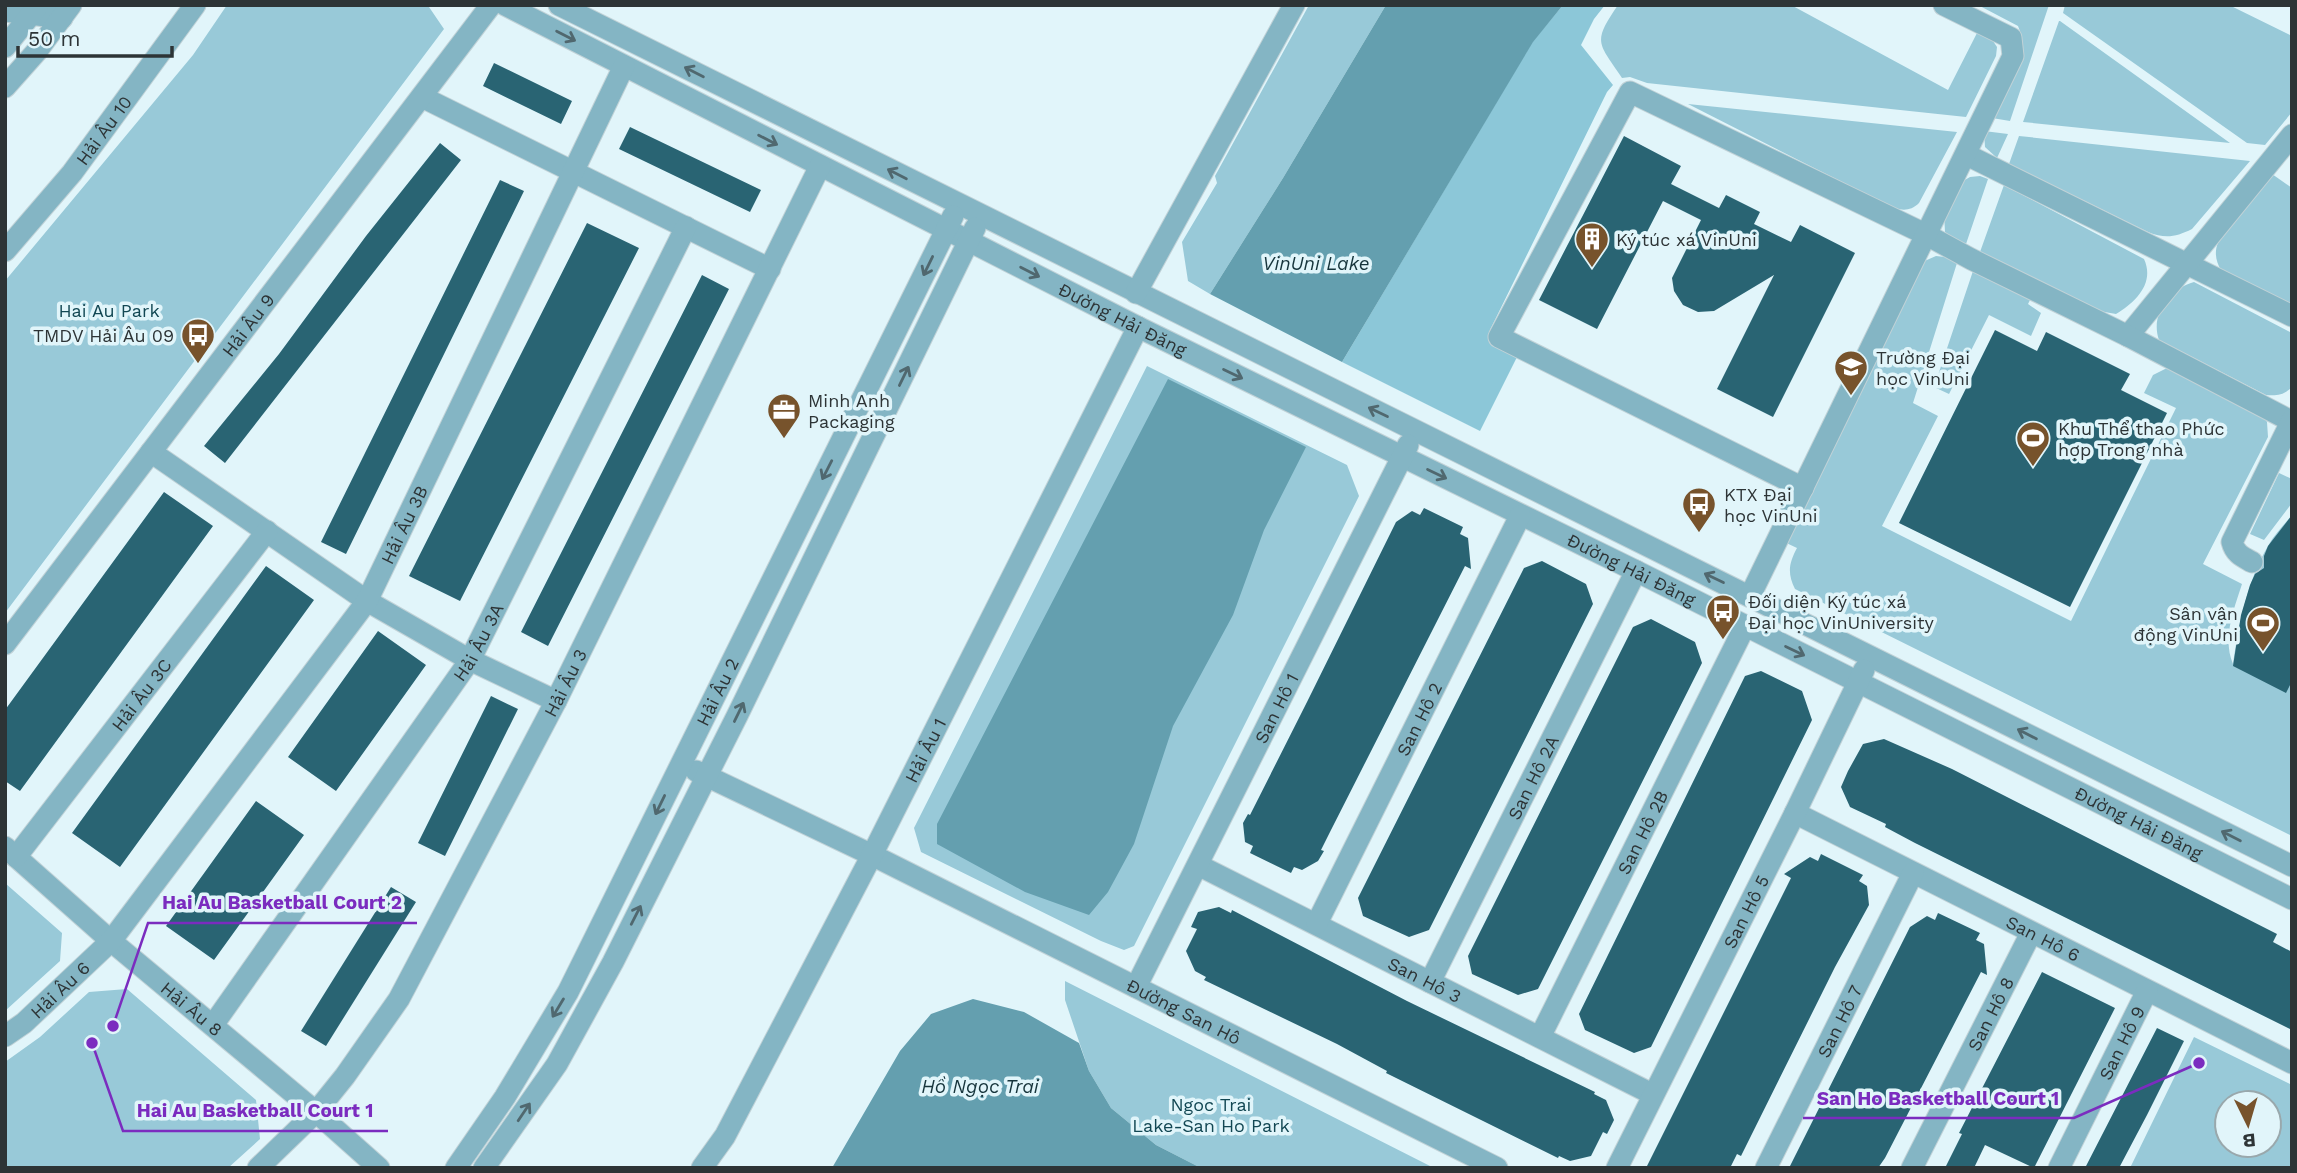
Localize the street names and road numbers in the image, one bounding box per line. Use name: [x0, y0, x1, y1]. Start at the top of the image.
street label: Hải Âu 10: [71, 91, 136, 169]
street label: Đường Hải Đăng: [1055, 278, 1191, 360]
street label: Hải Âu 9: [217, 289, 278, 360]
street label: Hải Âu 3B: [376, 482, 432, 567]
street label: Đường Hải Đăng: [1564, 529, 1700, 610]
street label: Hải Âu 3A: [448, 600, 507, 685]
street label: Hải Âu 3: [539, 645, 591, 720]
street label: Hải Âu 3C: [107, 654, 175, 735]
street label: Hải Âu 2: [691, 654, 743, 729]
street label: San Hô 1: [1250, 670, 1302, 747]
street label: San Hô 2: [1392, 679, 1446, 759]
street label: Hải Âu 1: [900, 714, 950, 786]
street label: San Hô 2A: [1503, 732, 1562, 823]
street label: Đường Hải Đăng: [2071, 782, 2207, 863]
street label: San Hô 2B: [1612, 787, 1672, 878]
street label: San Hô 5: [1718, 871, 1773, 952]
street label: San Hô 6: [2003, 911, 2084, 965]
street label: San Hô 3: [1385, 952, 1465, 1007]
street label: Hải Âu 6: [26, 957, 94, 1022]
street label: San Hô 8: [1963, 973, 2018, 1054]
street label: Đường San Hô: [1124, 974, 1245, 1049]
street label: Hải Âu 8: [157, 977, 227, 1040]
street label: San Hô 7: [1812, 981, 1866, 1061]
street label: San Hô 9: [2094, 1002, 2149, 1083]

